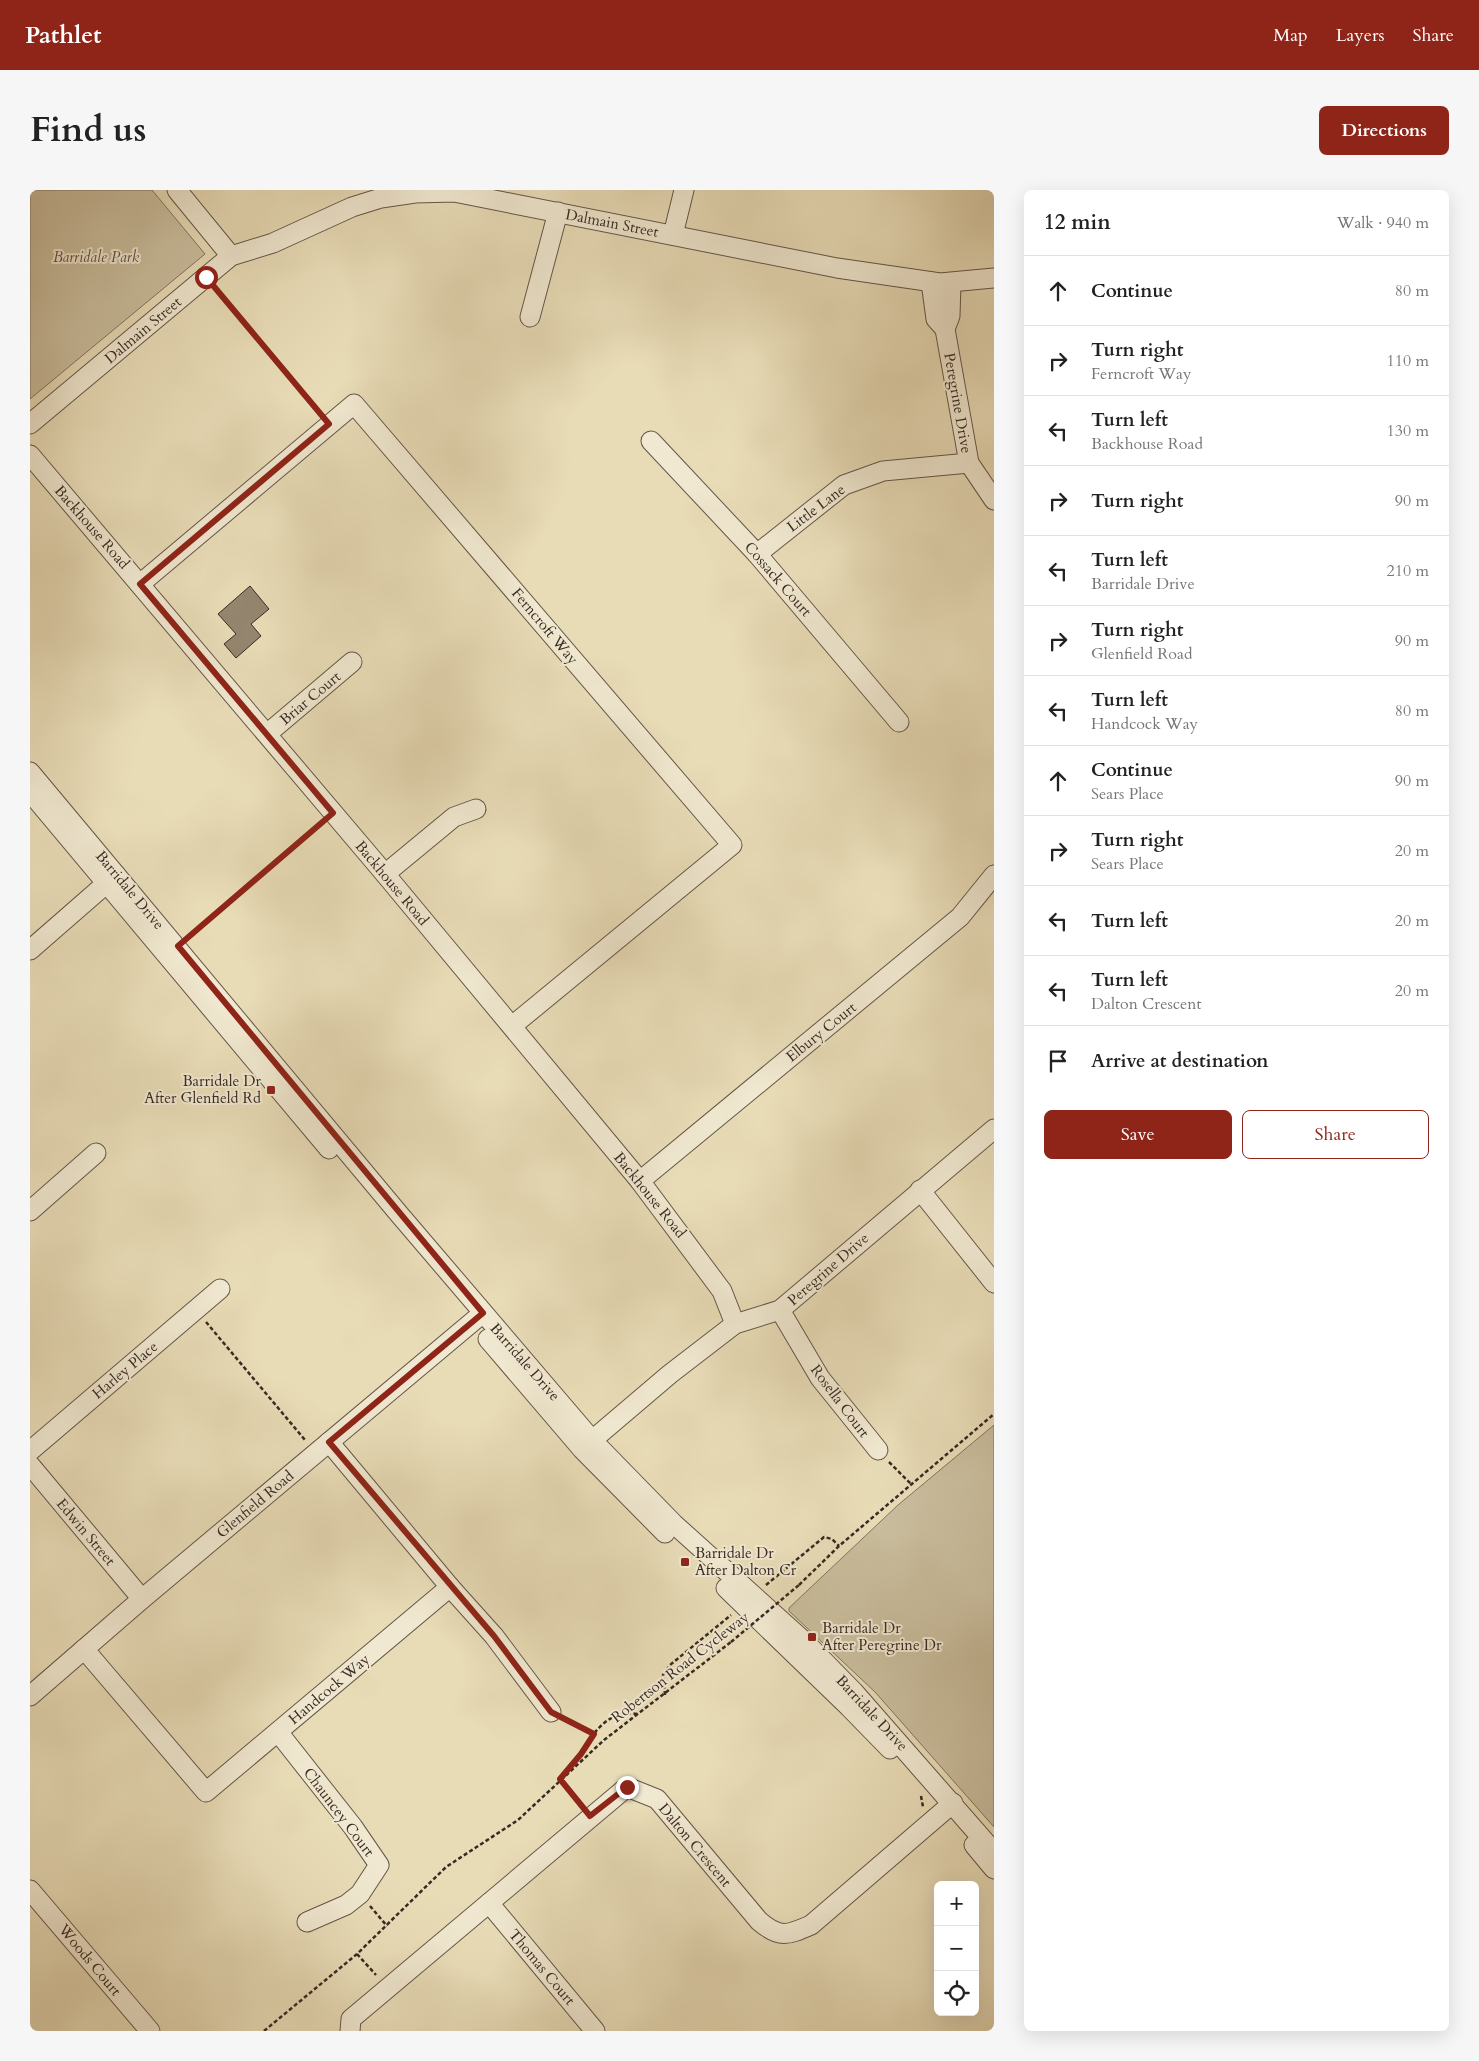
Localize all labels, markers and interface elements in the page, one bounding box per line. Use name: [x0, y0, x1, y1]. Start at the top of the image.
text: Pathlet: [25, 19, 102, 52]
text: Map: [1273, 23, 1308, 48]
text: Layers: [1336, 23, 1385, 48]
text: Share: [1413, 23, 1454, 48]
text: Find us: [30, 106, 146, 154]
button: Directions: [1319, 106, 1449, 155]
street label: Dalmain Street: [564, 204, 661, 242]
text: 12 min: [1044, 208, 1111, 237]
text: Walk · 940 m: [1337, 212, 1429, 234]
park label: Barridale Park: [53, 247, 140, 267]
route start: [195, 266, 218, 289]
icon: ahead: [1044, 277, 1072, 305]
text: Continue: [1091, 278, 1173, 304]
text: 80 m: [1395, 280, 1429, 302]
street label: Dalmain Street: [100, 292, 186, 368]
text: Turn right: [1091, 337, 1183, 363]
icon: right: [1044, 347, 1072, 375]
text: 110 m: [1387, 350, 1429, 372]
street label: Peregrine Drive: [939, 351, 977, 455]
text: Ferncroft Way: [1091, 363, 1191, 385]
text: Turn left: [1091, 407, 1168, 433]
icon: left: [1044, 417, 1072, 445]
text: 130 m: [1387, 420, 1429, 442]
text: Backhouse Road: [1091, 433, 1203, 455]
street label: Little Lane: [783, 479, 849, 537]
street label: Backhouse Road: [50, 481, 134, 573]
icon: right: [1044, 487, 1072, 515]
text: Turn right: [1091, 488, 1183, 514]
text: 90 m: [1395, 490, 1429, 512]
street label: Cossack Court: [740, 537, 816, 621]
text: Turn left: [1091, 547, 1168, 573]
icon: left: [1044, 557, 1072, 585]
text: 210 m: [1387, 560, 1429, 582]
text: Barridale Drive: [1091, 573, 1195, 595]
street label: Ferncroft Way: [507, 584, 583, 669]
text: Turn right: [1091, 617, 1183, 643]
icon: right: [1044, 627, 1072, 655]
text: 90 m: [1395, 630, 1429, 652]
text: Glenfield Road: [1091, 643, 1192, 665]
street label: Briar Court: [275, 666, 345, 729]
text: Turn left: [1091, 687, 1168, 713]
icon: left: [1044, 697, 1072, 725]
text: 80 m: [1395, 700, 1429, 722]
text: Handcock Way: [1091, 713, 1198, 735]
text: Continue: [1091, 757, 1173, 783]
icon: ahead: [1044, 767, 1072, 795]
text: 90 m: [1395, 770, 1429, 792]
text: Sears Place: [1091, 783, 1164, 805]
text: Turn right: [1091, 827, 1183, 853]
street label: Backhouse Road: [351, 836, 433, 930]
icon: right: [1044, 837, 1072, 865]
text: 20 m: [1395, 840, 1429, 862]
street label: Barridale Drive: [91, 846, 169, 934]
text: Sears Place: [1091, 853, 1164, 875]
icon: left: [1044, 907, 1072, 935]
text: Turn left: [1091, 908, 1168, 934]
text: 20 m: [1395, 910, 1429, 932]
text: Turn left: [1091, 967, 1168, 993]
icon: left: [1044, 977, 1072, 1005]
text: 20 m: [1395, 980, 1429, 1002]
text: Dalton Crescent: [1091, 993, 1201, 1015]
street label: Elbury Court: [782, 997, 860, 1066]
icon: arrive: [1044, 1047, 1072, 1075]
text: Arrive at destination: [1091, 1048, 1268, 1074]
place label: Barridale Dr After Glenfield Rd: [144, 1071, 262, 1108]
marker: Barridale Dr After Glenfield Rd: [265, 1084, 277, 1096]
button: Save: [1044, 1110, 1232, 1159]
button: Share: [1242, 1110, 1429, 1159]
street label: Backhouse Road: [609, 1148, 691, 1242]
street label: Peregrine Drive: [783, 1228, 873, 1310]
street label: Barridale Drive: [486, 1319, 565, 1405]
street label: Harley Place: [88, 1337, 162, 1403]
street label: Rosella Court: [806, 1360, 874, 1442]
street label: Glenfield Road: [212, 1466, 298, 1542]
street label: Edwin Street: [52, 1494, 120, 1570]
place label: Barridale Dr After Dalton Cr: [695, 1543, 797, 1580]
marker: Barridale Dr After Dalton Cr: [679, 1556, 691, 1568]
street label: Robertson Road Cycleway: [607, 1607, 753, 1727]
place label: Barridale Dr After Peregrine Dr: [822, 1618, 942, 1655]
marker: Barridale Dr After Peregrine Dr: [806, 1631, 818, 1643]
street label: Handcock Way: [284, 1649, 374, 1729]
street label: Barridale Drive: [832, 1671, 913, 1756]
street label: Chauncey Court: [299, 1763, 379, 1861]
route end: [616, 1776, 639, 1799]
street label: Dalton Crescent: [654, 1799, 736, 1891]
map controls: [934, 1881, 979, 2016]
button: +: [934, 1881, 979, 1926]
street label: Woods Court: [53, 1919, 126, 2000]
street label: Thomas Court: [504, 1925, 580, 2009]
button: −: [934, 1926, 979, 1971]
button: locate: [934, 1971, 979, 2016]

